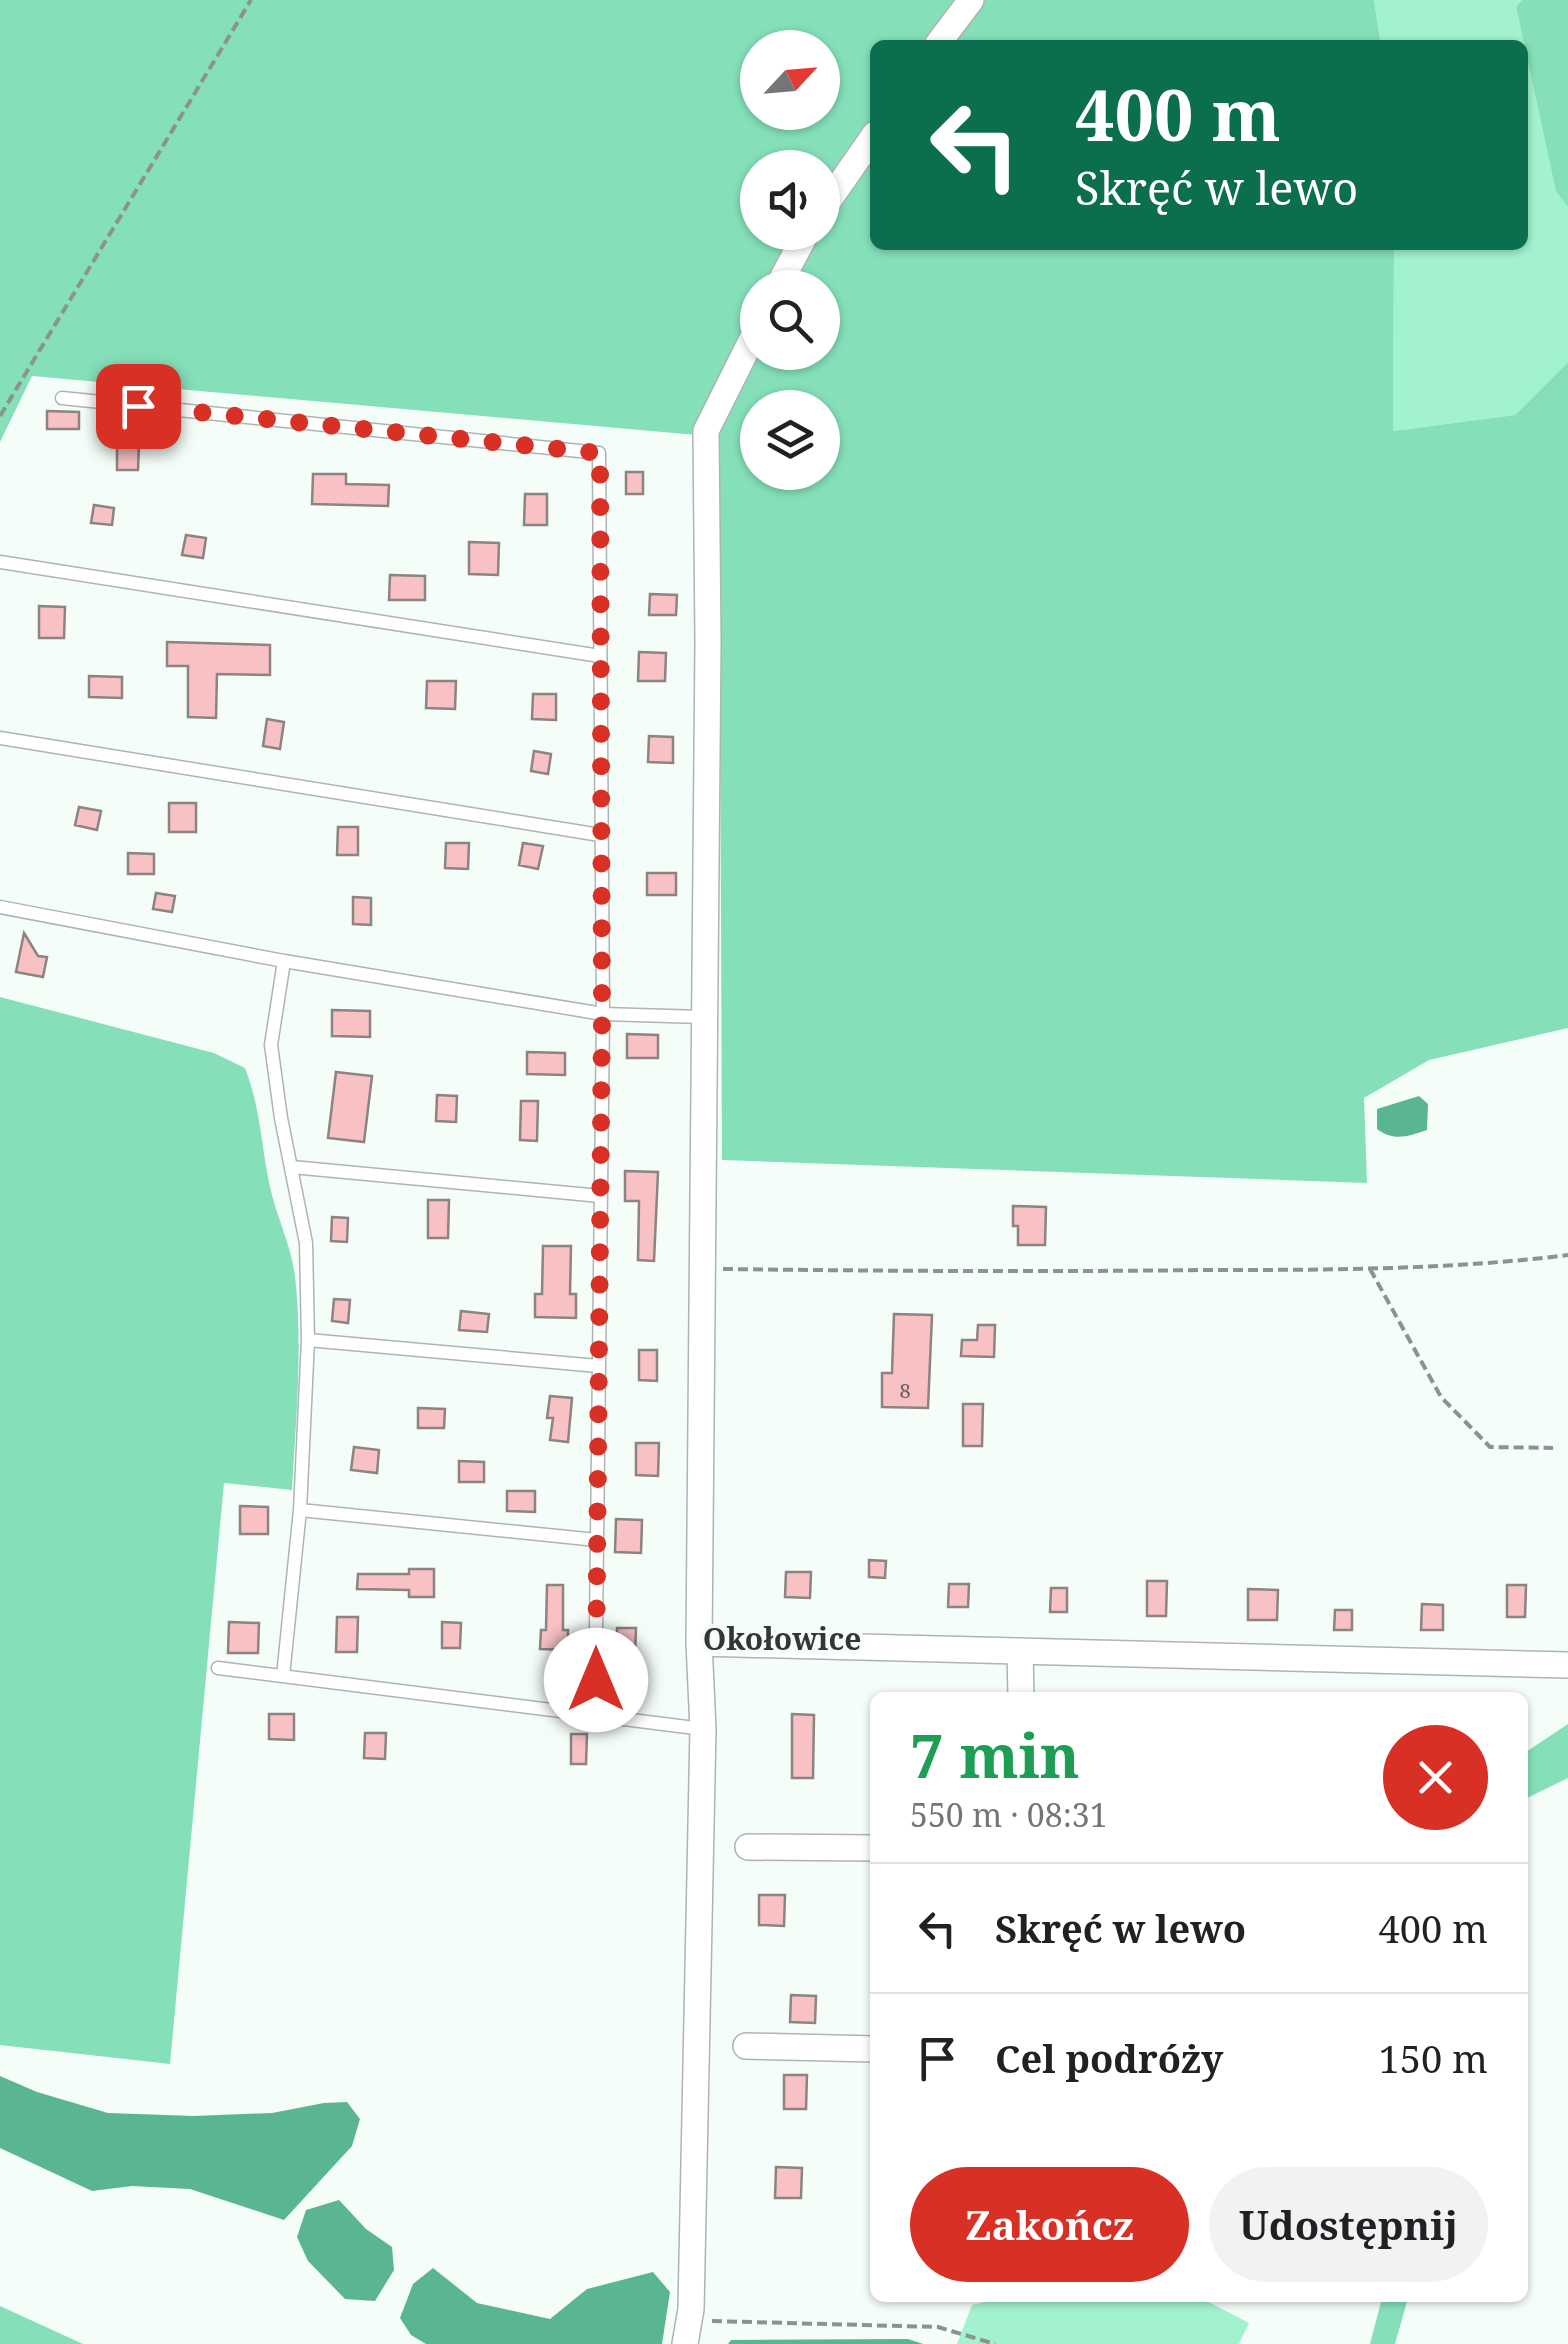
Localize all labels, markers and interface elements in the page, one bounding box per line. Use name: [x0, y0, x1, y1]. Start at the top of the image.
north arrow: [740, 30, 840, 130]
map controls: [740, 30, 840, 490]
text: 400 m: [1075, 66, 1281, 162]
icon: left: [910, 80, 1040, 210]
button: sound: [740, 150, 840, 250]
text: Skręć w lewo: [1075, 157, 1358, 218]
button: search: [740, 270, 840, 370]
pin: [96, 364, 181, 449]
icon: arrive: [111, 379, 166, 434]
button: layers: [740, 390, 840, 490]
house number: 8: [899, 1377, 911, 1404]
district label: Okołowice: [703, 1618, 861, 1659]
position arrow: [544, 1628, 648, 1732]
text: 7 min: [910, 1714, 1080, 1796]
button: close: [1383, 1725, 1488, 1830]
text: 550 m · 08:31: [910, 1793, 1108, 1836]
icon: left: [910, 1901, 965, 1956]
text: Skręć w lewo: [995, 1902, 1246, 1954]
text: 400 m: [1378, 1902, 1488, 1954]
icon: arrive: [910, 2031, 965, 2086]
text: Cel podróży: [995, 2032, 1223, 2084]
text: 150 m: [1378, 2032, 1488, 2084]
button: Zakończ: [910, 2167, 1189, 2282]
button: Udostępnij: [1209, 2167, 1488, 2282]

